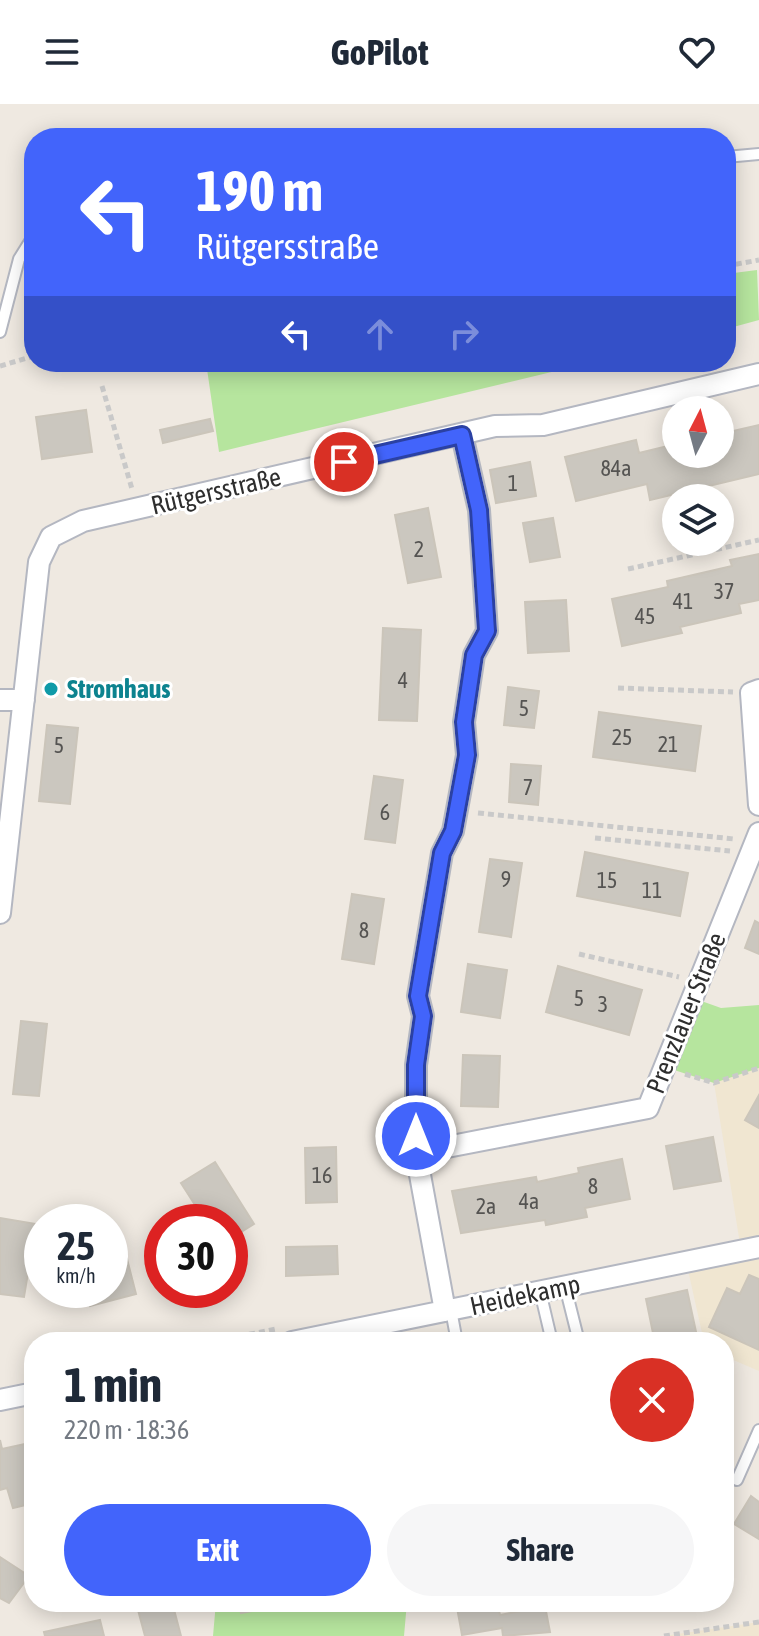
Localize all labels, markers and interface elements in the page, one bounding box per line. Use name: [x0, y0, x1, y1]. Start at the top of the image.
icon: menu: [40, 30, 84, 74]
icon: heart: [675, 30, 719, 74]
text: GoPilot: [330, 31, 429, 73]
text: 190 m: [196, 159, 323, 223]
icon: left: [64, 160, 168, 264]
text: Rütgersstraße: [196, 225, 379, 267]
icon: left: [274, 312, 318, 356]
icon: ahead: [358, 312, 402, 356]
icon: right: [442, 312, 486, 356]
north arrow: [662, 396, 734, 468]
map controls: [662, 396, 734, 556]
pin: [310, 428, 378, 496]
icon: arrive: [322, 440, 366, 484]
house number: 84a: [601, 455, 631, 481]
street label: Rütgersstraße: [148, 462, 284, 520]
house number: 1: [508, 470, 518, 496]
button: layers: [662, 484, 734, 556]
house number: 2: [414, 536, 424, 562]
house number: 37: [714, 578, 734, 604]
house number: 41: [673, 588, 693, 614]
house number: 45: [635, 603, 655, 629]
house number: 4: [398, 667, 408, 693]
place label: Stromhaus: [67, 674, 170, 704]
marker: Stromhaus: [42, 680, 60, 698]
house number: 5: [519, 695, 529, 721]
house number: 25: [612, 724, 632, 750]
house number: 21: [658, 731, 678, 757]
house number: 5: [54, 732, 64, 758]
house number: 7: [523, 774, 533, 800]
house number: 6: [380, 799, 390, 825]
house number: 9: [501, 866, 511, 892]
house number: 15: [597, 867, 617, 893]
house number: 11: [642, 877, 662, 903]
house number: 8: [359, 917, 369, 943]
street label: Prenzlauer Straße: [640, 928, 732, 1098]
house number: 5: [574, 985, 584, 1011]
house number: 3: [598, 991, 608, 1017]
position arrow: [374, 1094, 458, 1178]
house number: 16: [312, 1162, 332, 1188]
house number: 8: [588, 1173, 598, 1199]
house number: 4a: [519, 1188, 539, 1214]
house number: 2a: [476, 1193, 496, 1219]
speed limit sign: 30: [144, 1204, 248, 1308]
text: 25: [57, 1223, 95, 1268]
text: km/h: [56, 1264, 96, 1287]
street label: Heidekamp: [467, 1269, 583, 1321]
text: 1 min: [64, 1357, 162, 1412]
button: close: [610, 1358, 694, 1442]
text: 220 m · 18:36: [64, 1415, 189, 1445]
button: Exit: [64, 1504, 371, 1596]
button: Share: [387, 1504, 694, 1596]

